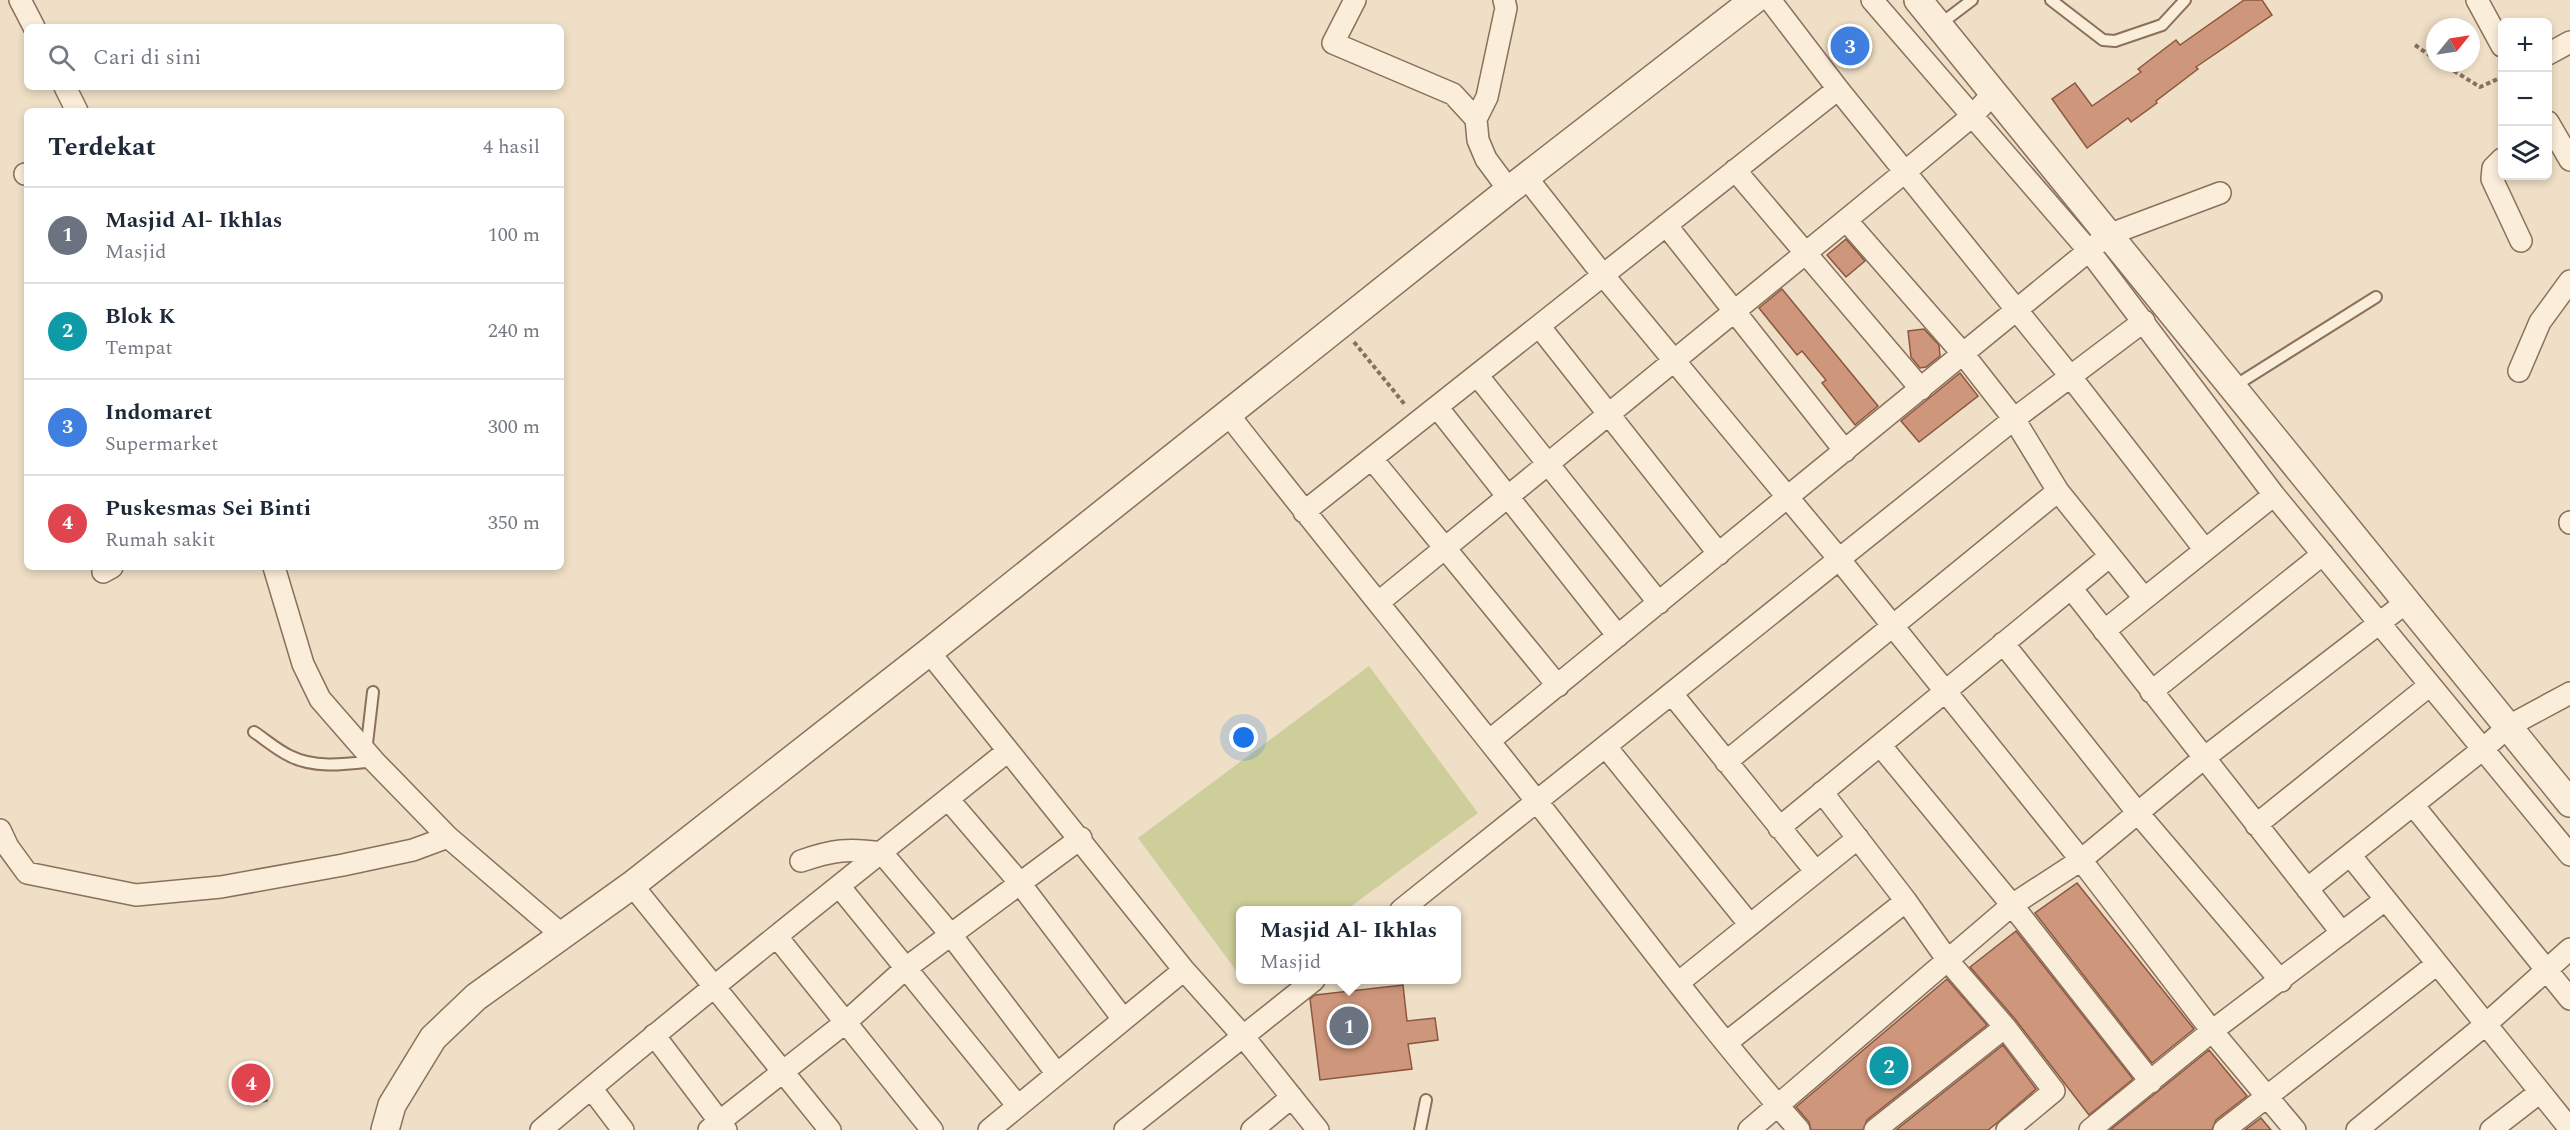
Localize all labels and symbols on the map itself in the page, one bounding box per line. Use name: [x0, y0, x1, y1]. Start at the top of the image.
north arrow: [2426, 18, 2480, 72]
pin: 3: [1830, 24, 1870, 68]
your location: [1229, 723, 1258, 752]
pin: 1: [1330, 1004, 1368, 1048]
pin: 2: [1870, 1044, 1908, 1088]
pin: 4: [232, 1060, 270, 1106]

